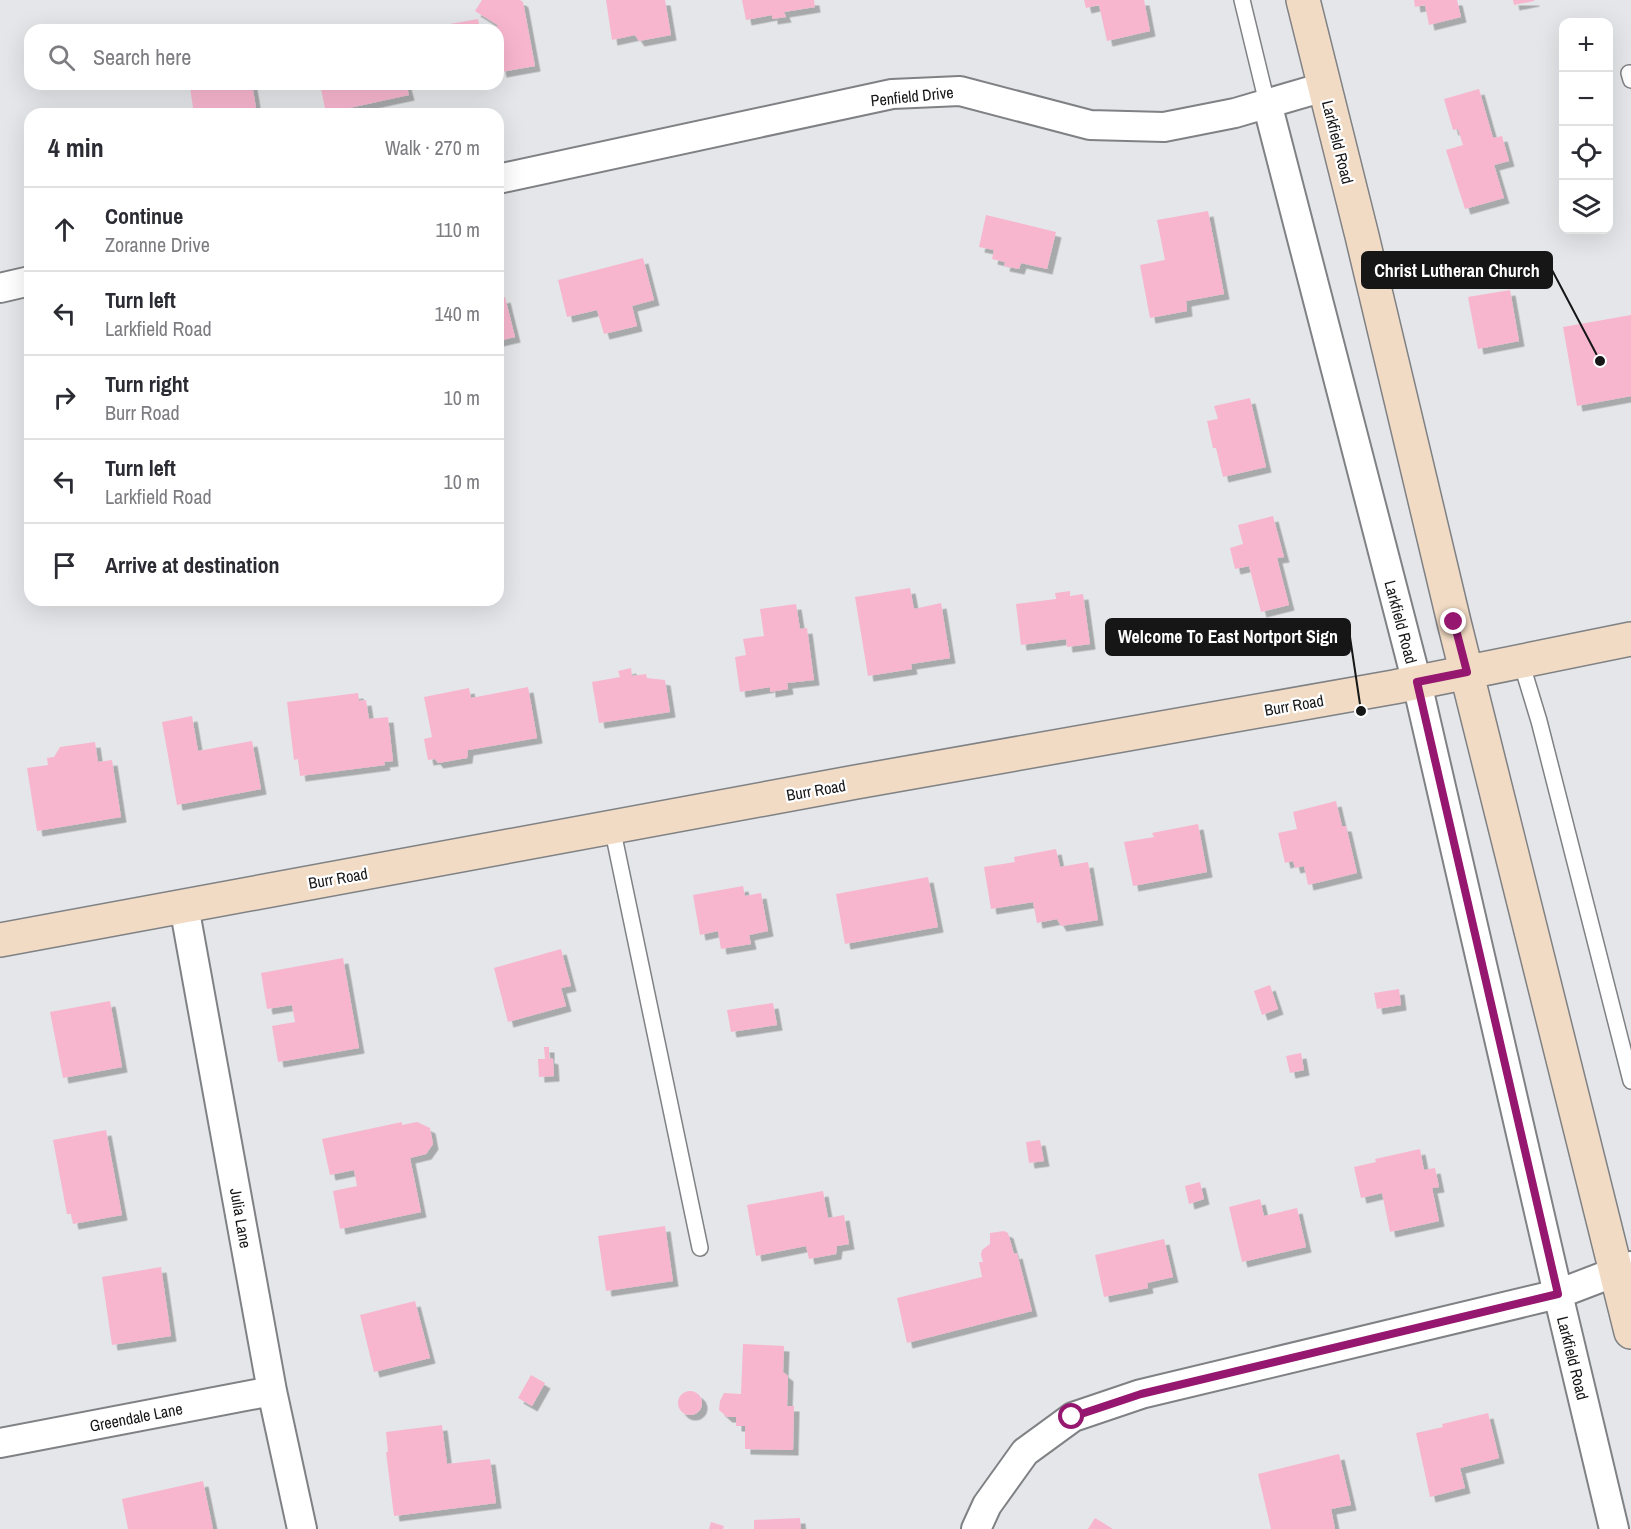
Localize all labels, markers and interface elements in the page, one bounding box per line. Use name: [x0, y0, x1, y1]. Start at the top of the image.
map controls: [1559, 18, 1613, 234]
button: +: [1559, 18, 1613, 72]
search box: [24, 24, 504, 90]
icon: search: [45, 41, 78, 74]
text: Search here: [93, 42, 191, 72]
button: −: [1559, 72, 1613, 126]
street label: Penfield Drive: [870, 81, 954, 111]
street label: Larkfield Road: [1317, 98, 1359, 186]
button: locate: [1559, 126, 1613, 180]
text: 4 min: [48, 130, 104, 165]
text: Walk · 270 m: [385, 134, 480, 161]
button: layers: [1559, 180, 1613, 234]
text: Continue: [105, 201, 183, 231]
icon: ahead: [48, 213, 81, 246]
text: 110 m: [436, 216, 480, 243]
text: Zoranne Drive: [105, 231, 210, 258]
callout: Christ Lutheran Church: [1362, 252, 1552, 288]
text: Christ Lutheran Church: [1374, 258, 1540, 283]
text: Turn left: [105, 285, 176, 315]
icon: left: [48, 297, 81, 330]
text: 140 m: [434, 300, 480, 327]
text: Larkfield Road: [105, 315, 212, 342]
text: Turn right: [105, 369, 189, 399]
icon: right: [48, 381, 81, 414]
text: 10 m: [444, 384, 480, 411]
text: Burr Road: [105, 399, 180, 426]
text: Turn left: [105, 453, 176, 483]
icon: left: [48, 465, 81, 498]
text: 10 m: [444, 468, 480, 495]
text: Larkfield Road: [105, 483, 212, 510]
icon: arrive: [48, 549, 81, 582]
text: Arrive at destination: [105, 550, 279, 580]
street label: Larkfield Road: [1379, 578, 1423, 666]
route end: [1440, 608, 1466, 634]
callout: Welcome To East Nortport Sign: [1106, 619, 1350, 655]
text: Welcome To East Nortport Sign: [1118, 624, 1338, 649]
street label: Burr Road: [1263, 689, 1325, 721]
street label: Burr Road: [785, 774, 847, 806]
street label: Burr Road: [307, 862, 369, 894]
street label: Julia Lane: [225, 1186, 257, 1250]
street label: Larkfield Road: [1552, 1314, 1594, 1402]
street label: Greendale Lane: [88, 1397, 184, 1437]
route start: [1058, 1403, 1084, 1429]

